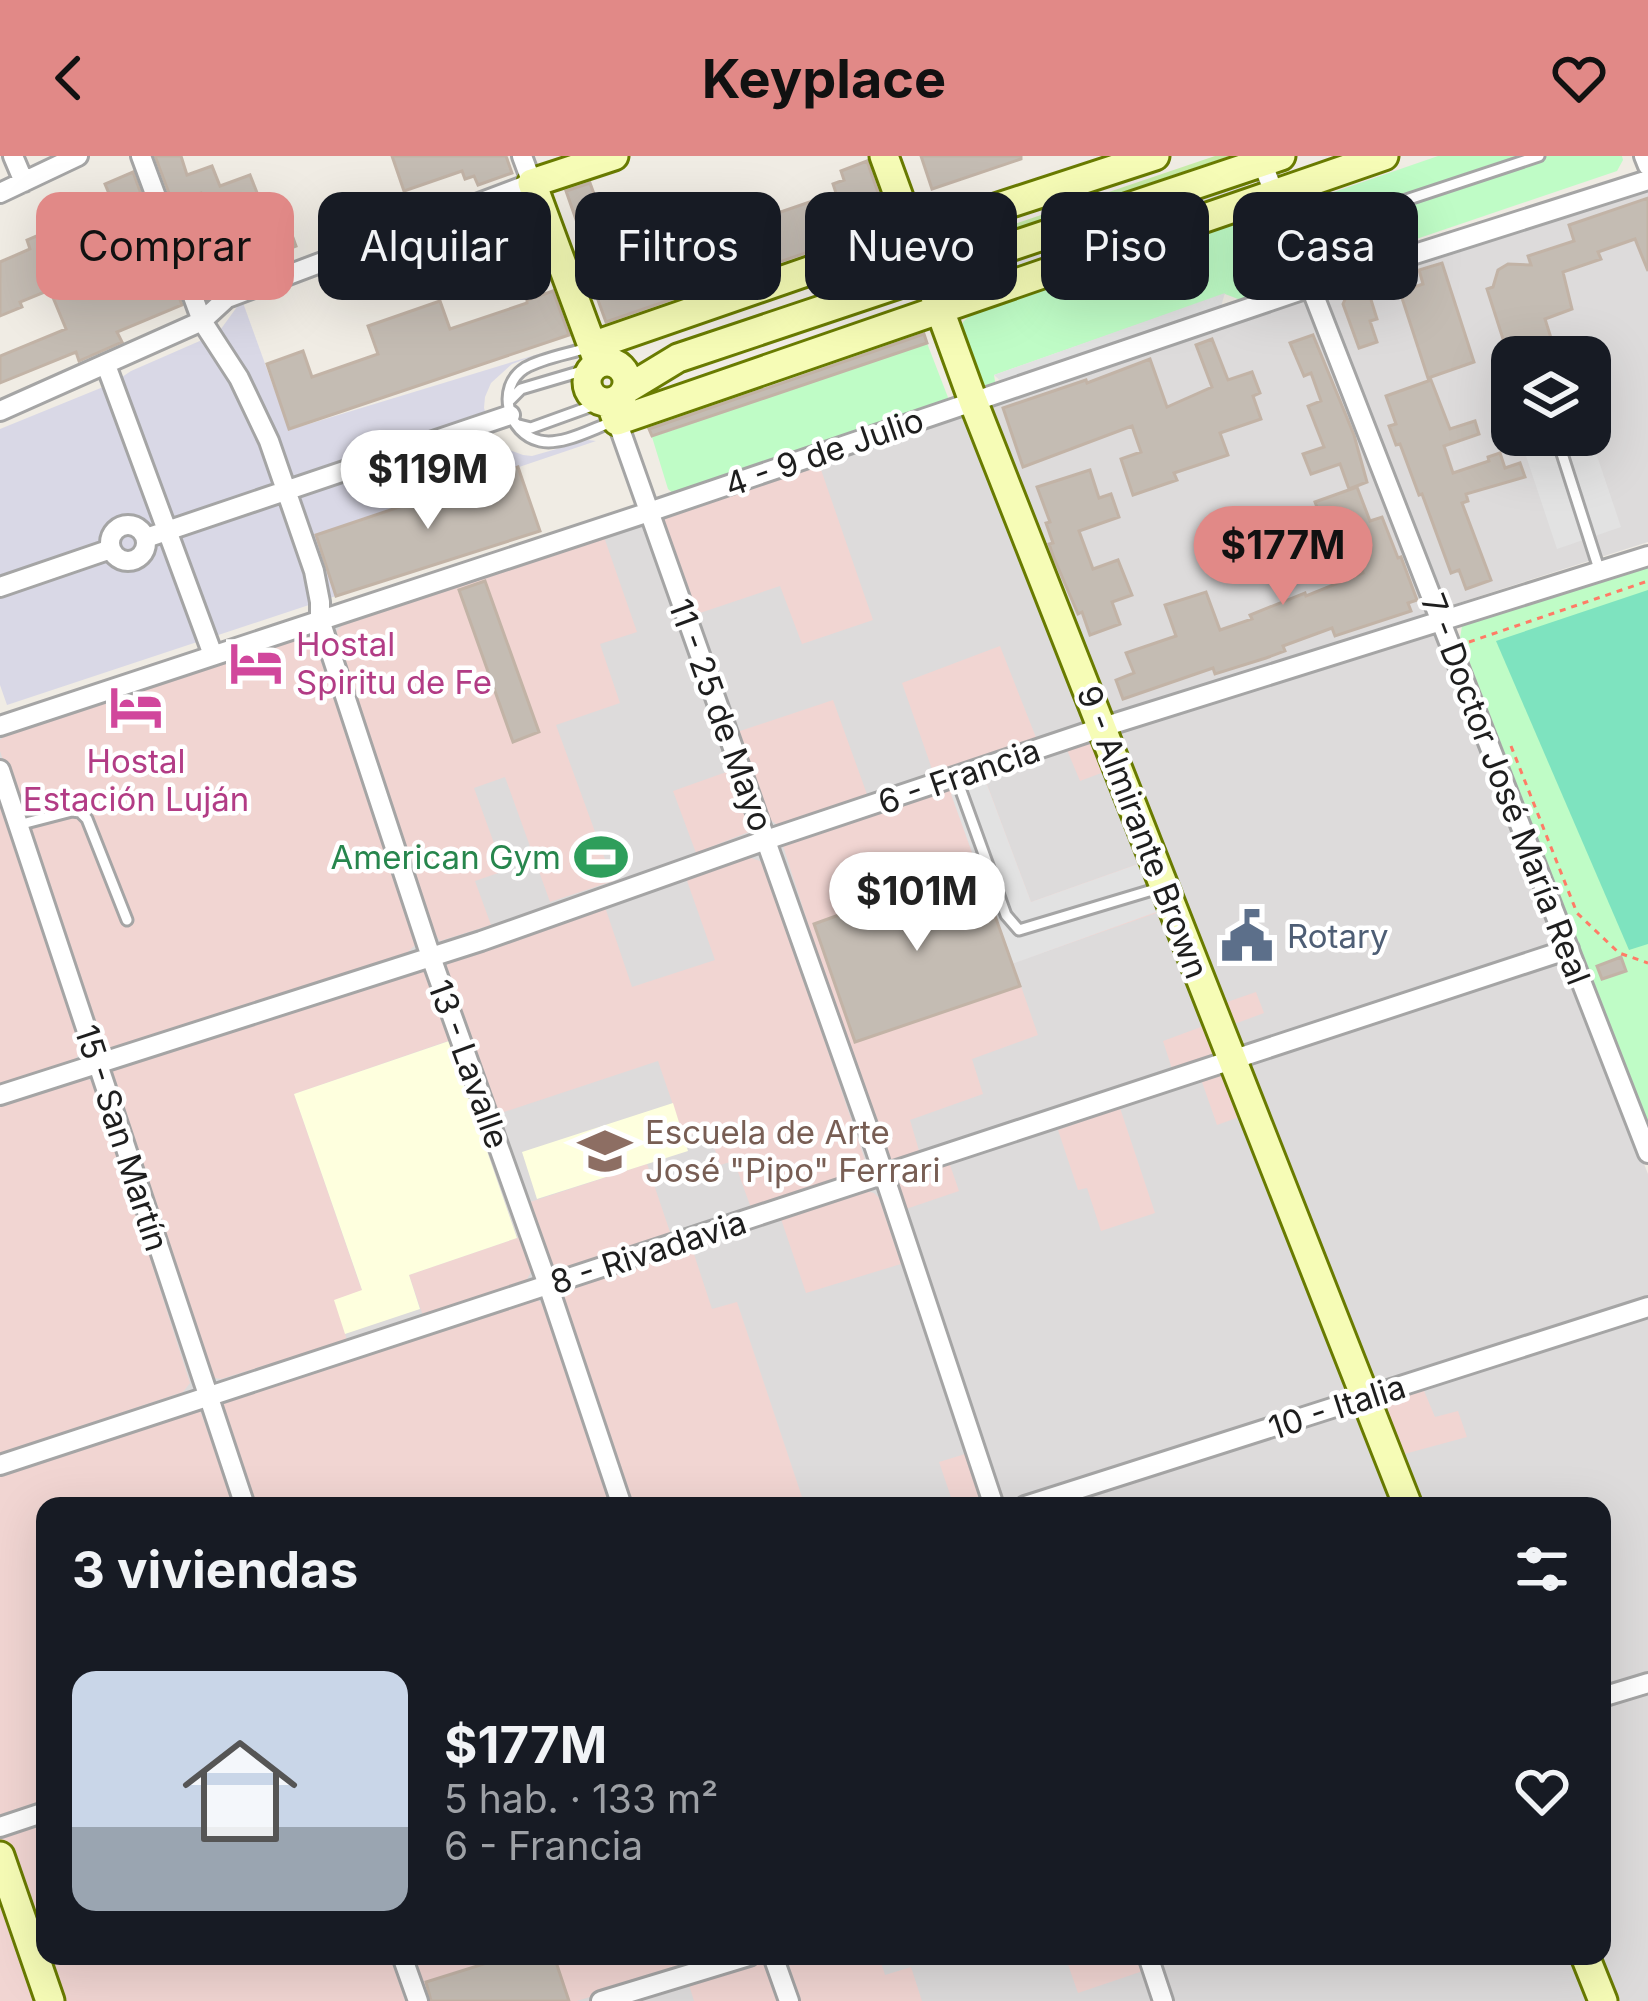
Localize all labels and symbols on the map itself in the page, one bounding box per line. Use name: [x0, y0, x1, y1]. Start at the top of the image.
street label: 4 - 9 de Julio: [719, 399, 929, 505]
pin: $119M: [344, 430, 512, 532]
pin: $177M: [1199, 506, 1367, 608]
street label: 7 - Doctor José María Real: [1413, 588, 1599, 990]
street label: 11 - 25 de Mayo: [660, 593, 782, 837]
place label: Hostal Spiritu de Fe: [296, 624, 492, 702]
hotel icon: Hostal Spiritu de Fe: [227, 634, 285, 692]
hotel icon: Hostal Estación Luján: [107, 678, 165, 736]
street label: 9 - Almirante Brown: [1069, 680, 1217, 984]
street label: 6 - Francia: [873, 730, 1045, 822]
place label: Hostal Estación Luján: [23, 741, 249, 819]
sports icon: American Gym: [572, 828, 630, 886]
place label: American Gym: [331, 837, 561, 877]
pin: $101M: [833, 852, 1001, 954]
public building icon: Rotary: [1218, 907, 1276, 965]
place label: Rotary: [1287, 916, 1389, 956]
street label: 13 - Lavalle: [420, 974, 518, 1154]
street label: 15 - San Martín: [67, 1020, 177, 1256]
place label: Escuela de Arte José "Pipo" Ferrari: [645, 1112, 940, 1190]
school or university icon: Escuela de Arte José "Pipo" Ferrari: [576, 1122, 634, 1180]
street label: 8 - Rivadavia: [545, 1202, 751, 1302]
street label: 10 - Italia: [1264, 1366, 1410, 1448]

